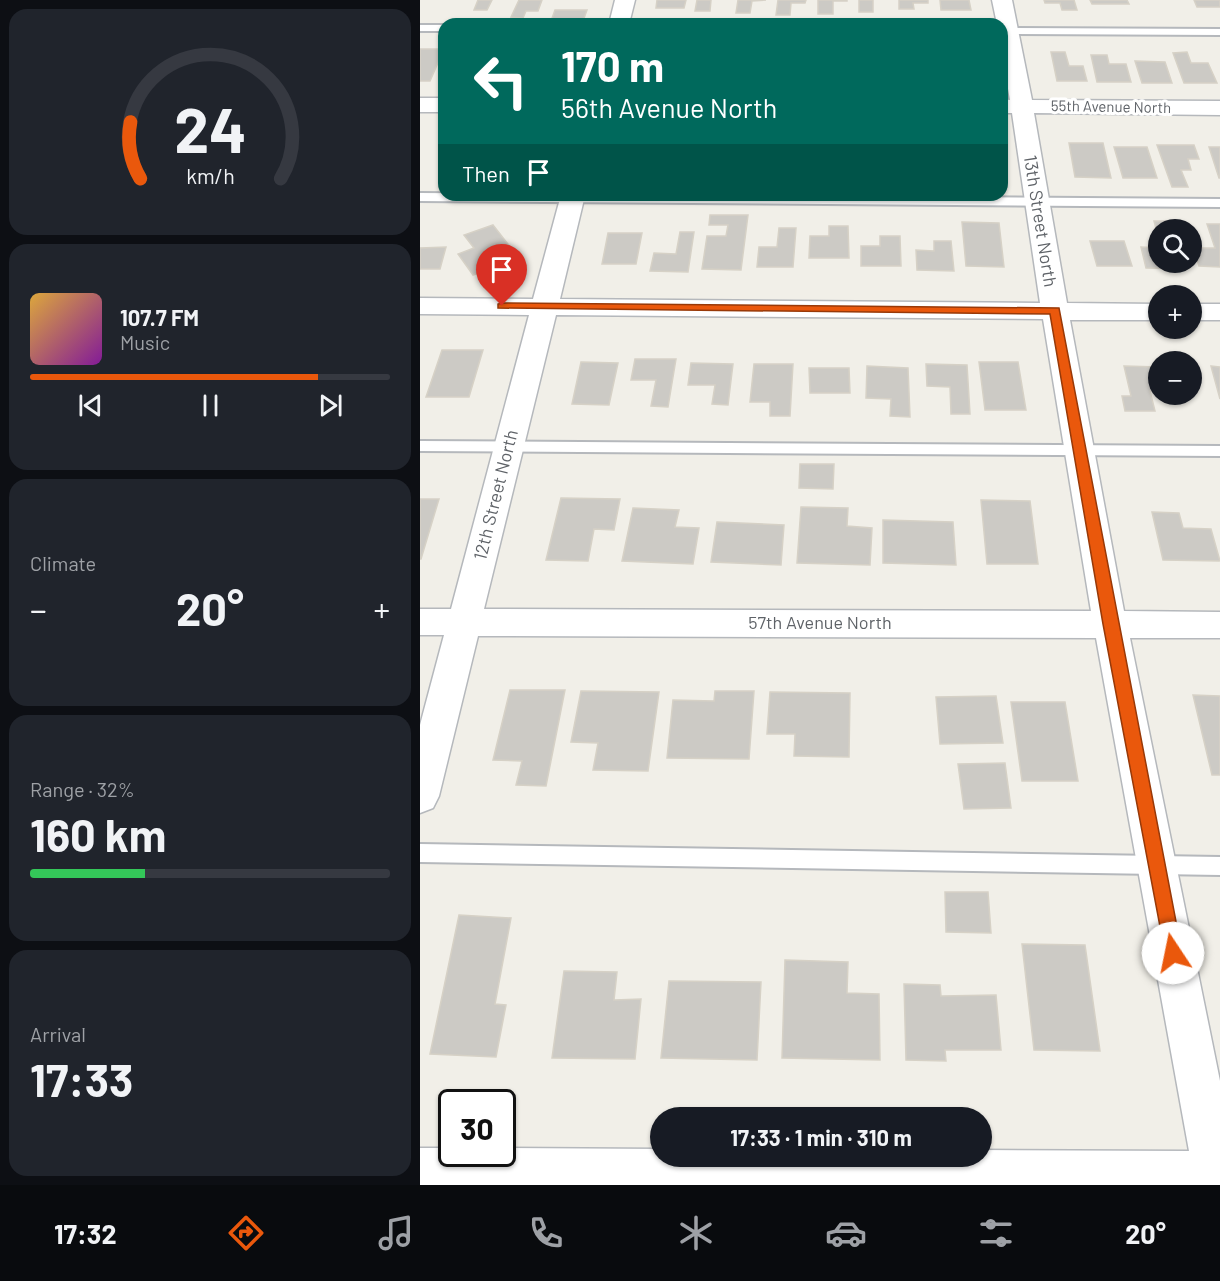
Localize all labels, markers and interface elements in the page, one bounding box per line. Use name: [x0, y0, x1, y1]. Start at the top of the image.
text: 170 m: [561, 40, 664, 90]
icon: left: [462, 42, 540, 120]
text: 24: [174, 91, 246, 165]
text: 56th Avenue North: [561, 91, 777, 123]
street label: 55th Avenue North: [1051, 96, 1171, 116]
street label: 13th Street North: [1020, 153, 1062, 288]
icon: arrive: [522, 156, 555, 189]
text: Then: [462, 160, 510, 186]
text: km/h: [186, 163, 234, 188]
map controls: [1148, 219, 1202, 405]
button: search: [1148, 219, 1202, 273]
pin: [476, 244, 527, 306]
icon: arrive: [485, 253, 518, 286]
button: +: [1148, 285, 1202, 339]
text: 107.7 FM: [120, 304, 199, 330]
text: Music: [120, 330, 170, 354]
button: −: [1148, 351, 1202, 405]
icon: previous: [74, 389, 107, 422]
icon: pause: [194, 389, 227, 422]
icon: next: [314, 389, 347, 422]
street label: 12th Street North: [468, 427, 522, 562]
text: Climate: [30, 551, 96, 575]
text: 20°: [176, 581, 244, 635]
text: −: [30, 589, 47, 629]
text: +: [374, 589, 390, 629]
street label: 57th Avenue North: [748, 611, 892, 633]
text: Range · 32%: [30, 777, 135, 801]
text: 160 km: [30, 807, 166, 861]
position arrow: [1141, 921, 1205, 985]
text: Arrival: [30, 1022, 86, 1046]
text: 17:33: [30, 1052, 133, 1106]
speed limit sign: 30: [438, 1089, 516, 1167]
text: 17:33 · 1 min · 310 m: [730, 1124, 912, 1150]
icon: directions: [225, 1212, 267, 1254]
icon: music: [375, 1212, 417, 1254]
icon: phone: [525, 1212, 567, 1254]
icon: climate: [675, 1212, 717, 1254]
icon: car: [825, 1212, 867, 1254]
icon: filters: [975, 1212, 1017, 1254]
text: 17:32: [54, 1217, 117, 1249]
text: 20°: [1125, 1217, 1166, 1249]

